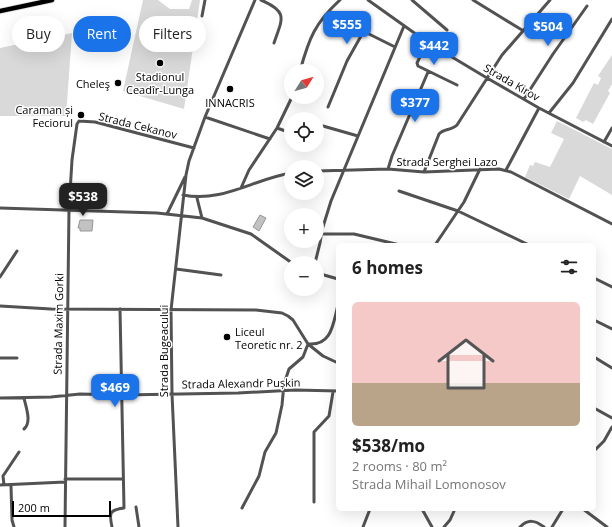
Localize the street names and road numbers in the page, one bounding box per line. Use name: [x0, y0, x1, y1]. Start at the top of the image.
street label: Strada Kirov: [481, 60, 543, 104]
street label: Strada Cekanov: [97, 108, 179, 142]
street label: Strada Serghei Lazo: [396, 154, 498, 169]
street label: Strada Maxim Gorki: [50, 273, 66, 375]
street label: Strada Bugeacului: [156, 305, 171, 397]
street label: Strada Alexandr Pușkin: [181, 374, 301, 392]

